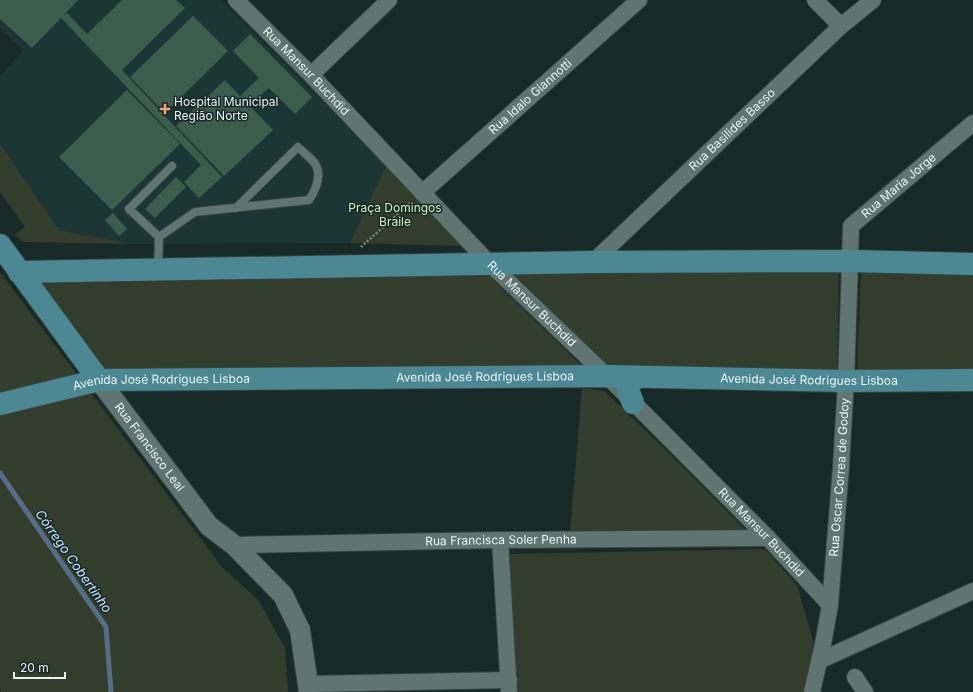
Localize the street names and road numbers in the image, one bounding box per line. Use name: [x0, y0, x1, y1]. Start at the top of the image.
street label: Rua Mansur Buchdid: [260, 23, 353, 118]
street label: Rua Idalo Giannotti: [485, 55, 575, 137]
street label: Rua Basilides Basso: [686, 85, 778, 174]
street label: Rua Maria Jorge: [858, 150, 939, 221]
street label: Rua Mansur Buchdid: [484, 257, 580, 350]
street label: Avenida José Rodrigues Lisboa: [396, 368, 574, 385]
street label: Avenida José Rodrigues Lisboa: [720, 370, 898, 388]
street label: Avenida José Rodrigues Lisboa: [71, 371, 250, 393]
street label: Rua Oscar Correa de Godoy: [826, 397, 852, 557]
street label: Rua Francisco Leal: [112, 399, 188, 494]
street label: Rua Mansur Buchdid: [715, 484, 808, 579]
street label: Rua Francisca Soler Penha: [425, 531, 577, 548]

